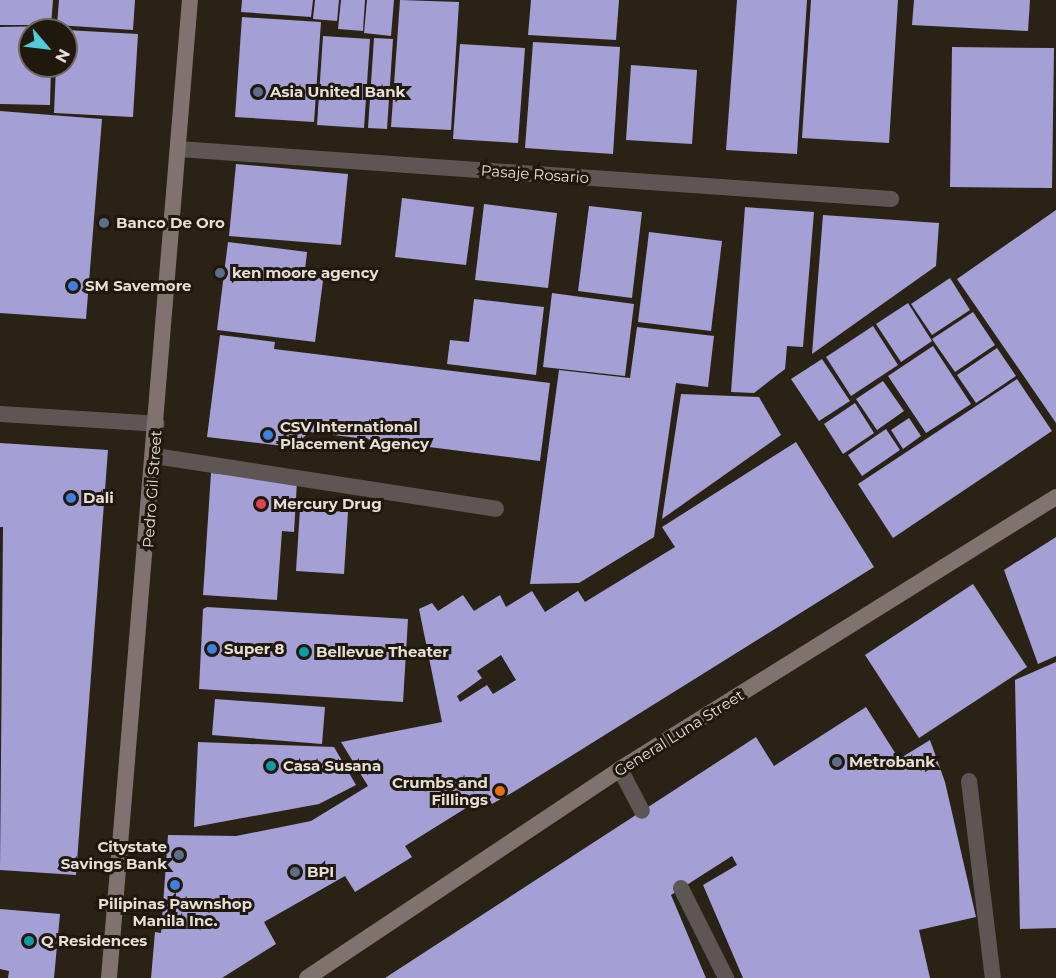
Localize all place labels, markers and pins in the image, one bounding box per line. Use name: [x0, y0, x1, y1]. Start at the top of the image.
place label: Asia United Bank: [270, 83, 405, 101]
marker: Asia United Bank: [251, 85, 265, 99]
place label: Banco De Oro: [116, 214, 225, 232]
marker: Banco De Oro: [97, 216, 111, 230]
place label: ken moore agency: [232, 264, 379, 282]
marker: ken moore agency: [213, 266, 227, 280]
place label: SM Savemore: [85, 277, 191, 295]
marker: SM Savemore: [66, 279, 80, 293]
place label: CSV International Placement Agency: [280, 417, 429, 452]
marker: CSV International Placement Agency: [261, 428, 275, 442]
place label: Dali: [83, 489, 114, 507]
marker: Dali: [64, 491, 78, 505]
place label: Mercury Drug: [273, 495, 382, 513]
marker: Mercury Drug: [254, 497, 268, 511]
place label: Super 8: [224, 640, 284, 658]
marker: Super 8: [205, 642, 219, 656]
place label: Bellevue Theater: [316, 643, 449, 661]
marker: Bellevue Theater: [297, 645, 311, 659]
place label: Metrobank: [849, 753, 935, 771]
marker: Metrobank: [830, 755, 844, 769]
place label: Casa Susana: [283, 757, 381, 775]
marker: Casa Susana: [264, 759, 278, 773]
place label: Crumbs and Fillings: [392, 773, 488, 808]
marker: Crumbs and Fillings: [493, 784, 507, 798]
place label: Citystate Savings Bank: [61, 837, 167, 872]
marker: Citystate Savings Bank: [172, 848, 186, 862]
place label: BPI: [307, 863, 334, 881]
marker: BPI: [288, 865, 302, 879]
marker: Pilipinas Pawnshop Manila Inc.: [168, 878, 182, 892]
place label: Pilipinas Pawnshop Manila Inc.: [98, 894, 252, 929]
place label: Q Residences: [41, 932, 147, 950]
marker: Q Residences: [22, 934, 36, 948]

